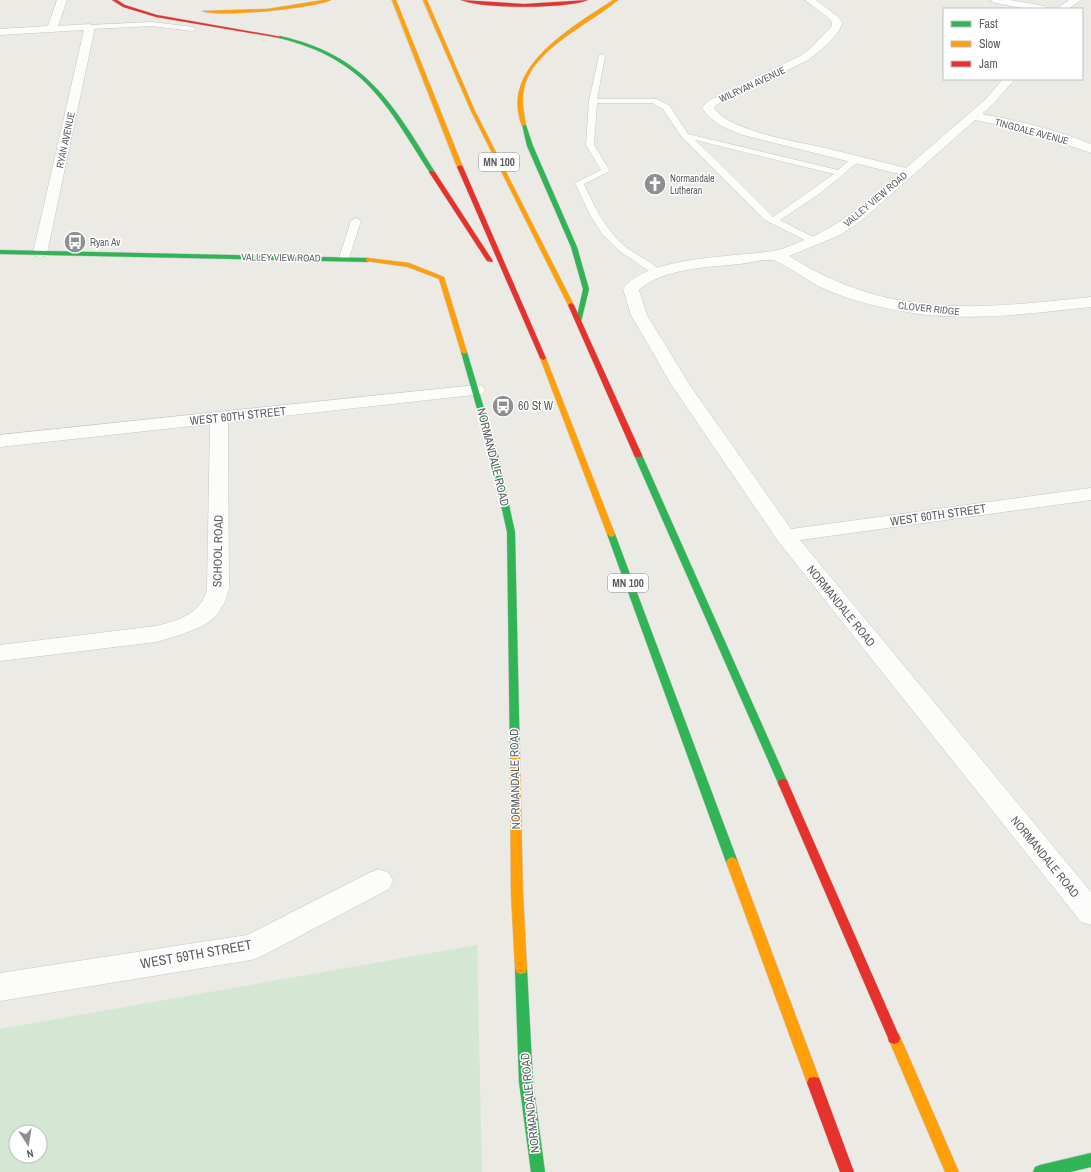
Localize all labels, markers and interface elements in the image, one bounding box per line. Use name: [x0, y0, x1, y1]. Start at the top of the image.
legend: [943, 8, 1083, 80]
text: Fast: [979, 16, 998, 32]
text: Slow: [979, 36, 1001, 52]
text: Jam: [979, 56, 998, 72]
street label: WILRYAN AVENUE: [717, 63, 787, 105]
street label: RYAN AVENUE: [53, 111, 78, 169]
street label: TINGDALE AVENUE: [993, 115, 1070, 148]
road number: MN 100: [479, 153, 519, 171]
street label: VALLEY VIEW ROAD: [841, 169, 910, 230]
church icon: Normandale Lutheran: [642, 171, 668, 197]
place label: Normandale Lutheran: [670, 172, 715, 197]
bus stop icon: Ryan Av: [62, 229, 88, 255]
place label: Ryan Av: [90, 236, 121, 249]
street label: VALLEY VIEW ROAD: [241, 250, 321, 265]
street label: CLOVER RIDGE: [897, 299, 960, 318]
bus stop icon: 60 St W: [490, 393, 516, 419]
place label: 60 St W: [518, 398, 554, 414]
street label: WEST 60TH STREET: [189, 403, 287, 429]
street label: NORMANDALE ROAD: [473, 406, 513, 508]
street label: WEST 60TH STREET: [889, 500, 987, 530]
street label: SCHOOL ROAD: [209, 515, 227, 587]
street label: NORMANDALE ROAD: [803, 562, 879, 650]
road number: MN 100: [608, 574, 648, 592]
street label: NORMANDALE ROAD: [506, 729, 524, 829]
street label: NORMANDALE ROAD: [1007, 813, 1083, 901]
street label: WEST 59TH STREET: [139, 935, 253, 973]
street label: NORMANDALE ROAD: [517, 1052, 543, 1154]
north arrow: [8, 1124, 48, 1164]
text: N: [25, 1146, 35, 1161]

